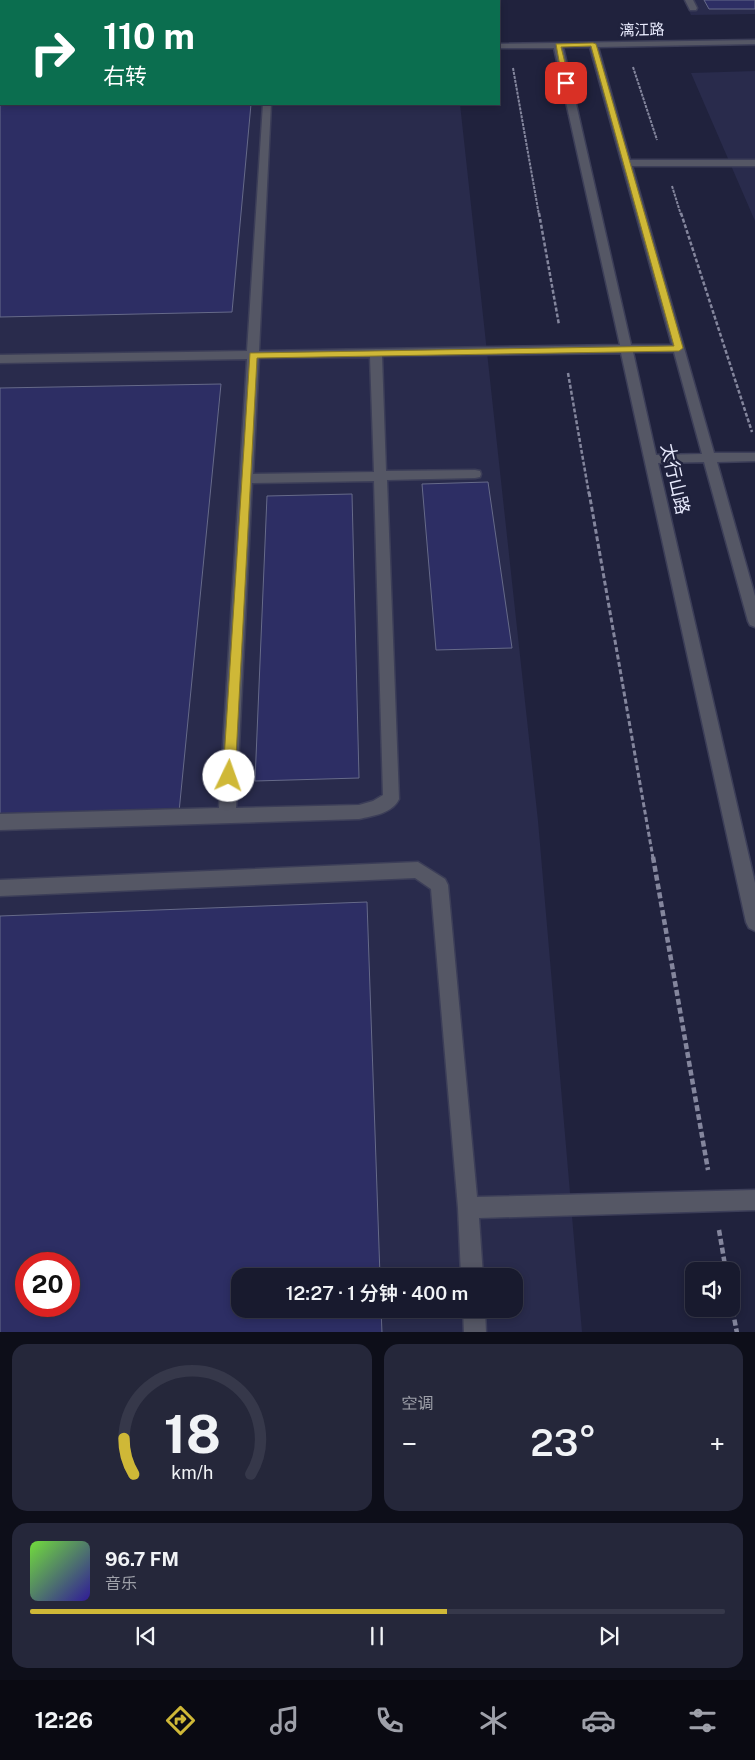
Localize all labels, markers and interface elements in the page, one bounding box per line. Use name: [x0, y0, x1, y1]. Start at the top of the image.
text: 110 m: [103, 16, 195, 57]
icon: right: [20, 20, 85, 85]
street label: 漓江路: [619, 21, 665, 38]
pin: [545, 62, 587, 104]
text: 右转: [103, 63, 147, 89]
icon: arrive: [552, 69, 580, 97]
street label: 太行山路: [657, 441, 694, 516]
position arrow: [202, 749, 254, 801]
speed limit sign: 20: [15, 1252, 80, 1317]
map controls: [685, 1262, 740, 1317]
button: sound: [685, 1262, 740, 1317]
text: 12:27 · 1 分钟 · 400 m: [286, 1282, 468, 1304]
text: 空调: [402, 1394, 434, 1413]
text: 18: [163, 1404, 220, 1465]
text: 23°: [530, 1420, 596, 1465]
text: −: [402, 1427, 417, 1460]
text: +: [709, 1427, 725, 1460]
text: km/h: [171, 1462, 213, 1483]
text: 96.7 FM: [105, 1548, 179, 1570]
text: 音乐: [105, 1574, 137, 1593]
icon: previous: [132, 1622, 160, 1650]
icon: pause: [363, 1622, 391, 1650]
icon: next: [595, 1622, 623, 1650]
icon: directions: [163, 1703, 198, 1738]
icon: music: [267, 1703, 302, 1738]
icon: phone: [372, 1703, 407, 1738]
icon: climate: [476, 1703, 511, 1738]
icon: car: [581, 1703, 616, 1738]
icon: filters: [685, 1703, 720, 1738]
text: 12:26: [35, 1707, 93, 1733]

